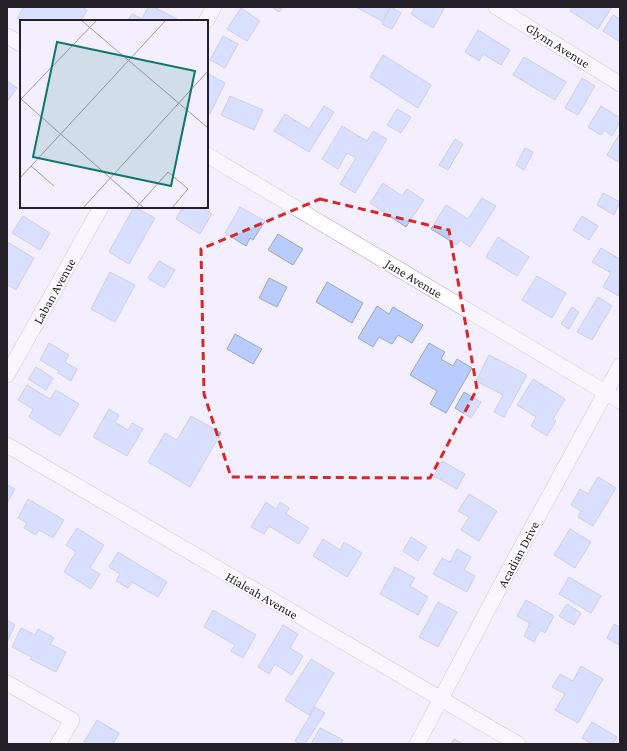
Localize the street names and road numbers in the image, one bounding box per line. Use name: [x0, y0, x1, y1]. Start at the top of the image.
street label: Glynn Avenue: [523, 20, 593, 71]
street label: Laban Avenue: [30, 255, 79, 327]
street label: Jane Avenue: [382, 255, 445, 301]
street label: Acadian Drive: [495, 518, 542, 590]
street label: Hialeah Avenue: [223, 569, 301, 622]

